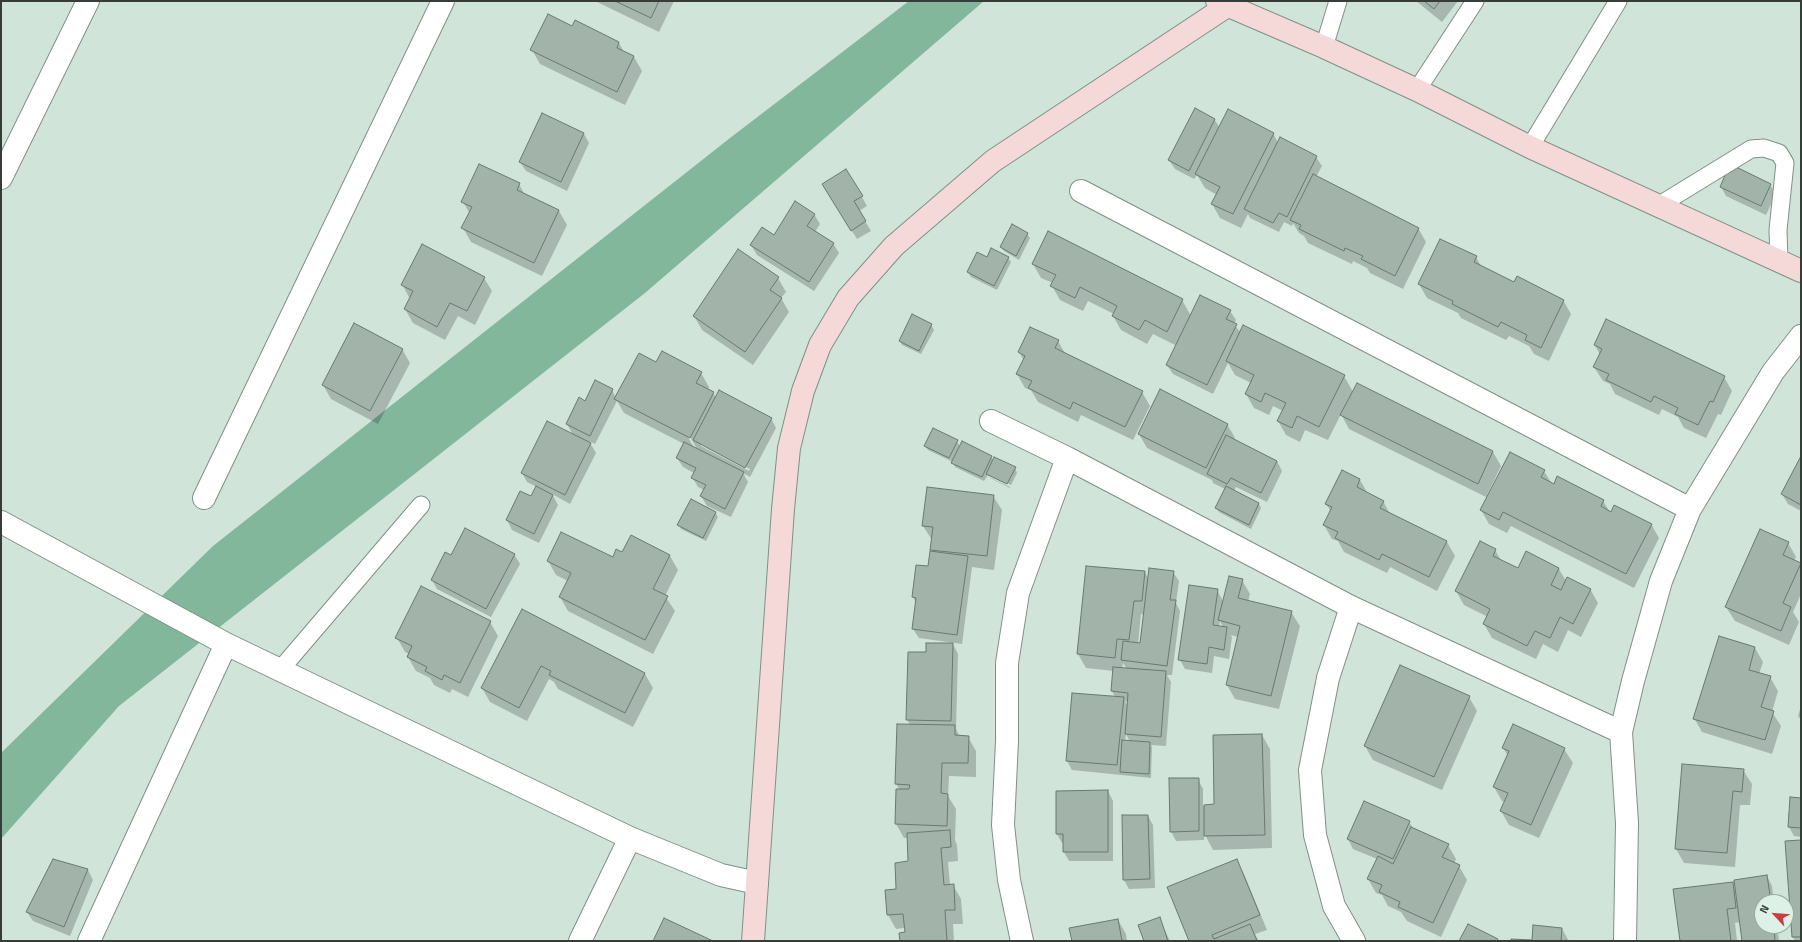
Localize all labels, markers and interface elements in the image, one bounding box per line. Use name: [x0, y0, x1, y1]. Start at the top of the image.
north arrow: [1754, 894, 1794, 934]
text: N: [1755, 902, 1773, 916]

